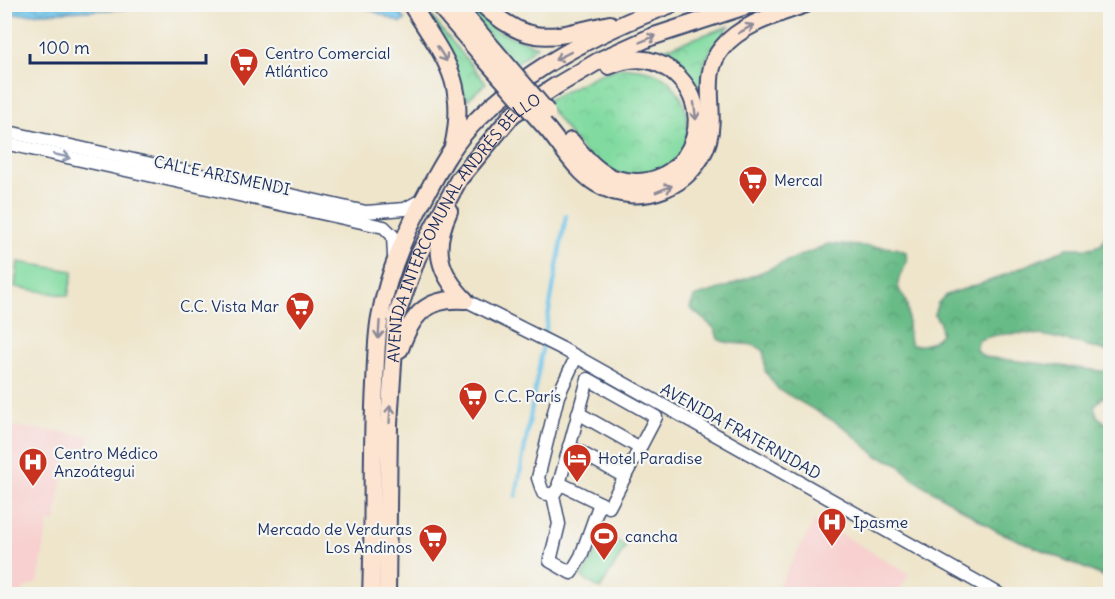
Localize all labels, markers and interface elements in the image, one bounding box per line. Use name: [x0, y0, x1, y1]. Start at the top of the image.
one-way arrow: [737, 23, 754, 35]
scale bar: [30, 27, 206, 65]
one-way arrow: [638, 32, 657, 43]
text: 100 m: [39, 36, 90, 59]
place label: Centro Comercial Atlántico: [265, 43, 390, 81]
one-way arrow: [436, 45, 448, 62]
supermarket icon: Centro Comercial Atlántico: [228, 46, 260, 88]
one-way arrow: [554, 51, 572, 62]
street label: AVENIDA INTERCOMUNAL ANDRÉS BELLO: [383, 89, 544, 363]
one-way arrow: [690, 101, 701, 120]
one-way arrow: [51, 151, 71, 162]
street label: CALLE ARISMENDI: [152, 151, 292, 199]
supermarket icon: Mercal: [737, 164, 769, 206]
place label: Mercal: [774, 170, 823, 190]
one-way arrow: [654, 183, 672, 194]
supermarket icon: C.C. Vista Mar: [284, 290, 316, 332]
place label: C.C. Vista Mar: [180, 296, 279, 316]
one-way arrow: [373, 319, 384, 339]
street label: AVENIDA FRATERNIDAD: [657, 379, 825, 483]
supermarket icon: C.C. París: [457, 380, 489, 422]
place label: C.C. París: [494, 386, 561, 406]
one-way arrow: [384, 404, 395, 424]
hotel icon: Hotel Paradise: [561, 442, 593, 484]
place label: Centro Médico Anzoátegui: [54, 443, 158, 481]
hospital icon: Centro Médico Anzoátegui: [17, 446, 49, 488]
place label: Hotel Paradise: [598, 448, 702, 468]
hospital icon: Ipasme: [816, 506, 848, 548]
place label: Ipasme: [853, 512, 908, 532]
place label: Mercado de Verduras Los Andinos: [257, 519, 412, 557]
sports icon: cancha: [588, 520, 620, 562]
supermarket icon: Mercado de Verduras Los Andinos: [417, 522, 449, 564]
place label: cancha: [625, 526, 678, 546]

